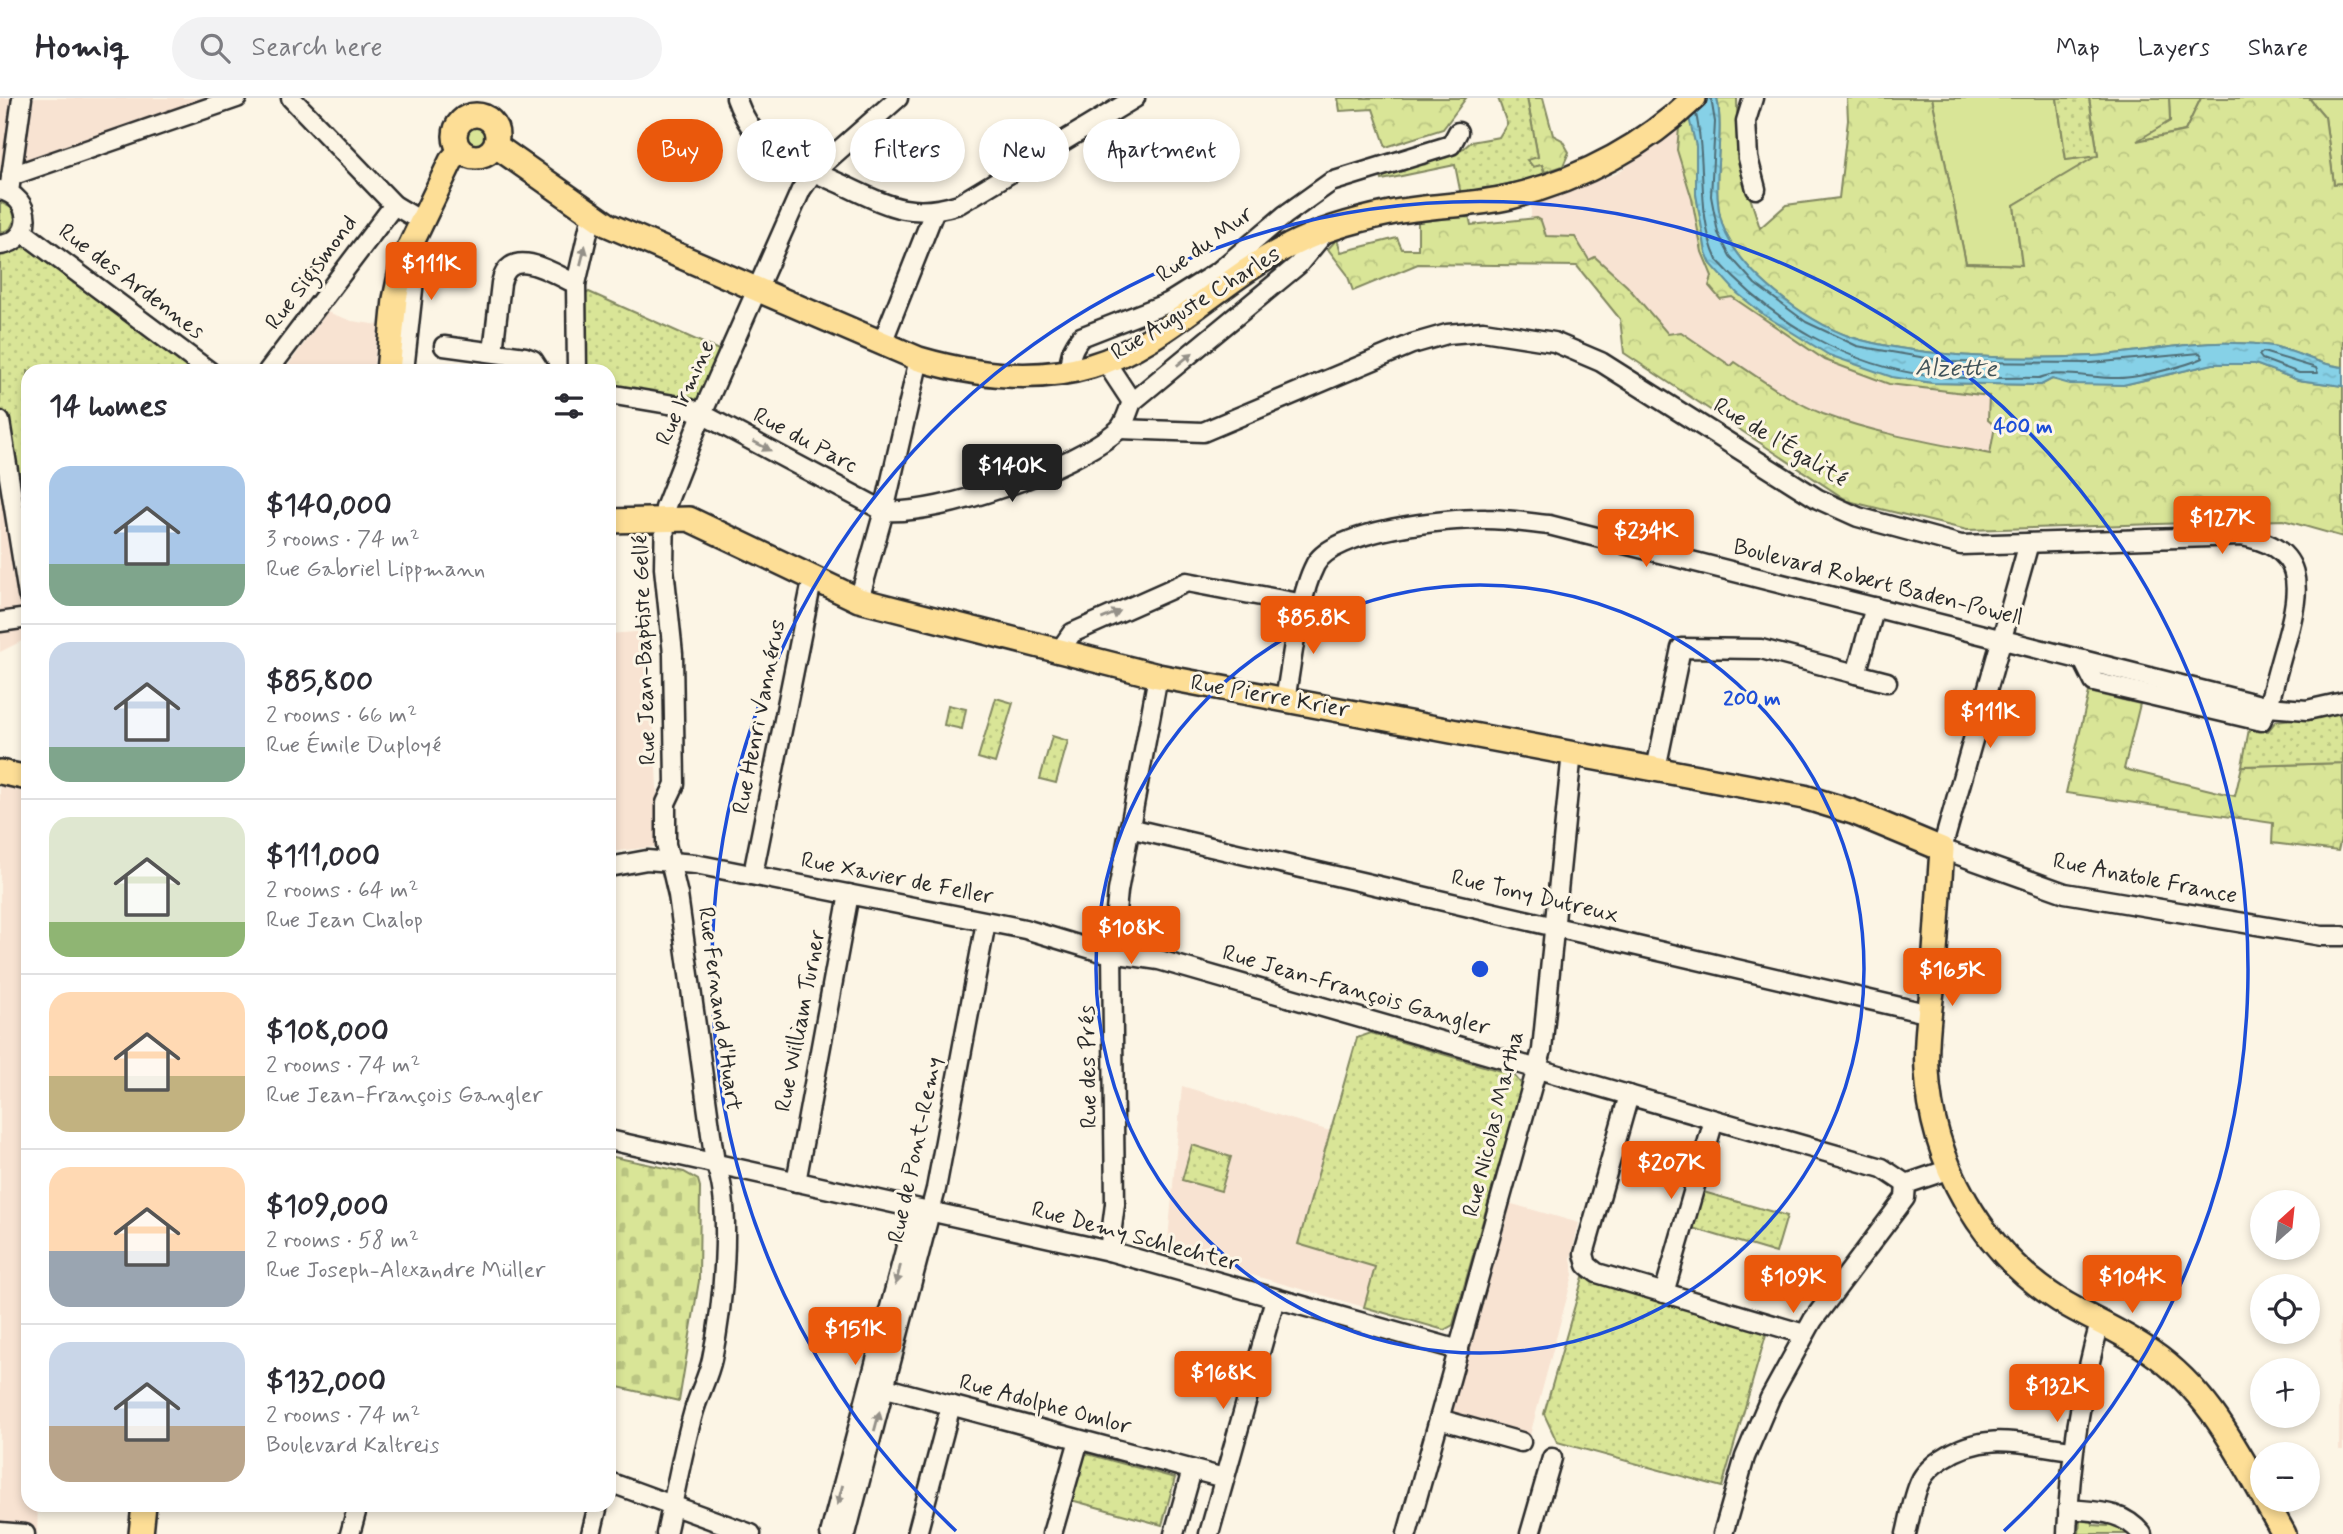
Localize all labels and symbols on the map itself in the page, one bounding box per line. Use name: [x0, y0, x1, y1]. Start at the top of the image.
street label: Rue du Mur: [1150, 200, 1260, 290]
street label: Rue Sigismond: [259, 210, 367, 338]
street label: Rue des Ardennes: [52, 217, 210, 347]
street label: Rue Auguste Charles: [1106, 240, 1286, 368]
pin: $111K: [382, 242, 480, 302]
one-way arrow: [577, 244, 588, 266]
street label: Rue Irmine: [649, 335, 723, 451]
one-way arrow: [1176, 352, 1193, 367]
water label: Alzette: [1915, 353, 1998, 385]
street label: Rue de l'Égalité: [1707, 390, 1853, 495]
street label: Rue du Parc: [747, 401, 863, 481]
text: 400 m: [1993, 413, 2053, 441]
one-way arrow: [753, 440, 772, 452]
pin: $140K: [963, 444, 1061, 504]
pin: $127K: [2173, 496, 2271, 556]
pin: $234K: [1597, 510, 1695, 569]
street label: Boulevard Robert Baden-Powell: [1730, 532, 2026, 634]
street label: Rue Jean-Baptiste Gellé: [626, 534, 664, 766]
pin: $85.8K: [1256, 596, 1370, 656]
one-way arrow: [1101, 609, 1121, 621]
street label: Rue Henri Vannérus: [726, 617, 794, 817]
street label: Rue Pierre Krier: [1188, 668, 1352, 726]
text: 200 m: [1723, 685, 1781, 713]
pin: $111K: [1941, 690, 2039, 750]
street label: Rue Xavier de Feller: [798, 846, 996, 912]
street label: Rue Anatole France: [2050, 846, 2240, 912]
street label: Rue Tony Dutreux: [1448, 863, 1622, 931]
street label: Rue Fernand d'Huart: [690, 905, 748, 1113]
pin: $108K: [1082, 906, 1180, 966]
street label: Rue William Turner: [769, 927, 833, 1114]
street label: Rue Jean-François Gangler: [1219, 938, 1493, 1044]
pin: $165K: [1903, 948, 2001, 1008]
centre of rings: [1468, 957, 1492, 981]
street label: Rue des Prés: [1073, 1005, 1105, 1129]
street label: Rue Nicolas Martha: [1456, 1028, 1532, 1220]
street label: Rue de Pont-Remy: [882, 1054, 950, 1246]
pin: $207K: [1622, 1142, 1720, 1201]
north arrow: [2250, 1190, 2320, 1260]
street label: Rue Demy Schlechter: [1028, 1195, 1242, 1279]
pin: $109K: [1744, 1256, 1842, 1315]
pin: $104K: [2083, 1256, 2181, 1315]
one-way arrow: [892, 1264, 903, 1286]
pin: $151K: [806, 1308, 904, 1367]
pin: $168K: [1174, 1352, 1272, 1411]
pin: $132K: [2008, 1364, 2106, 1424]
street label: Rue Adolphe Omlor: [956, 1368, 1135, 1442]
one-way arrow: [872, 1410, 883, 1432]
one-way arrow: [835, 1485, 845, 1506]

